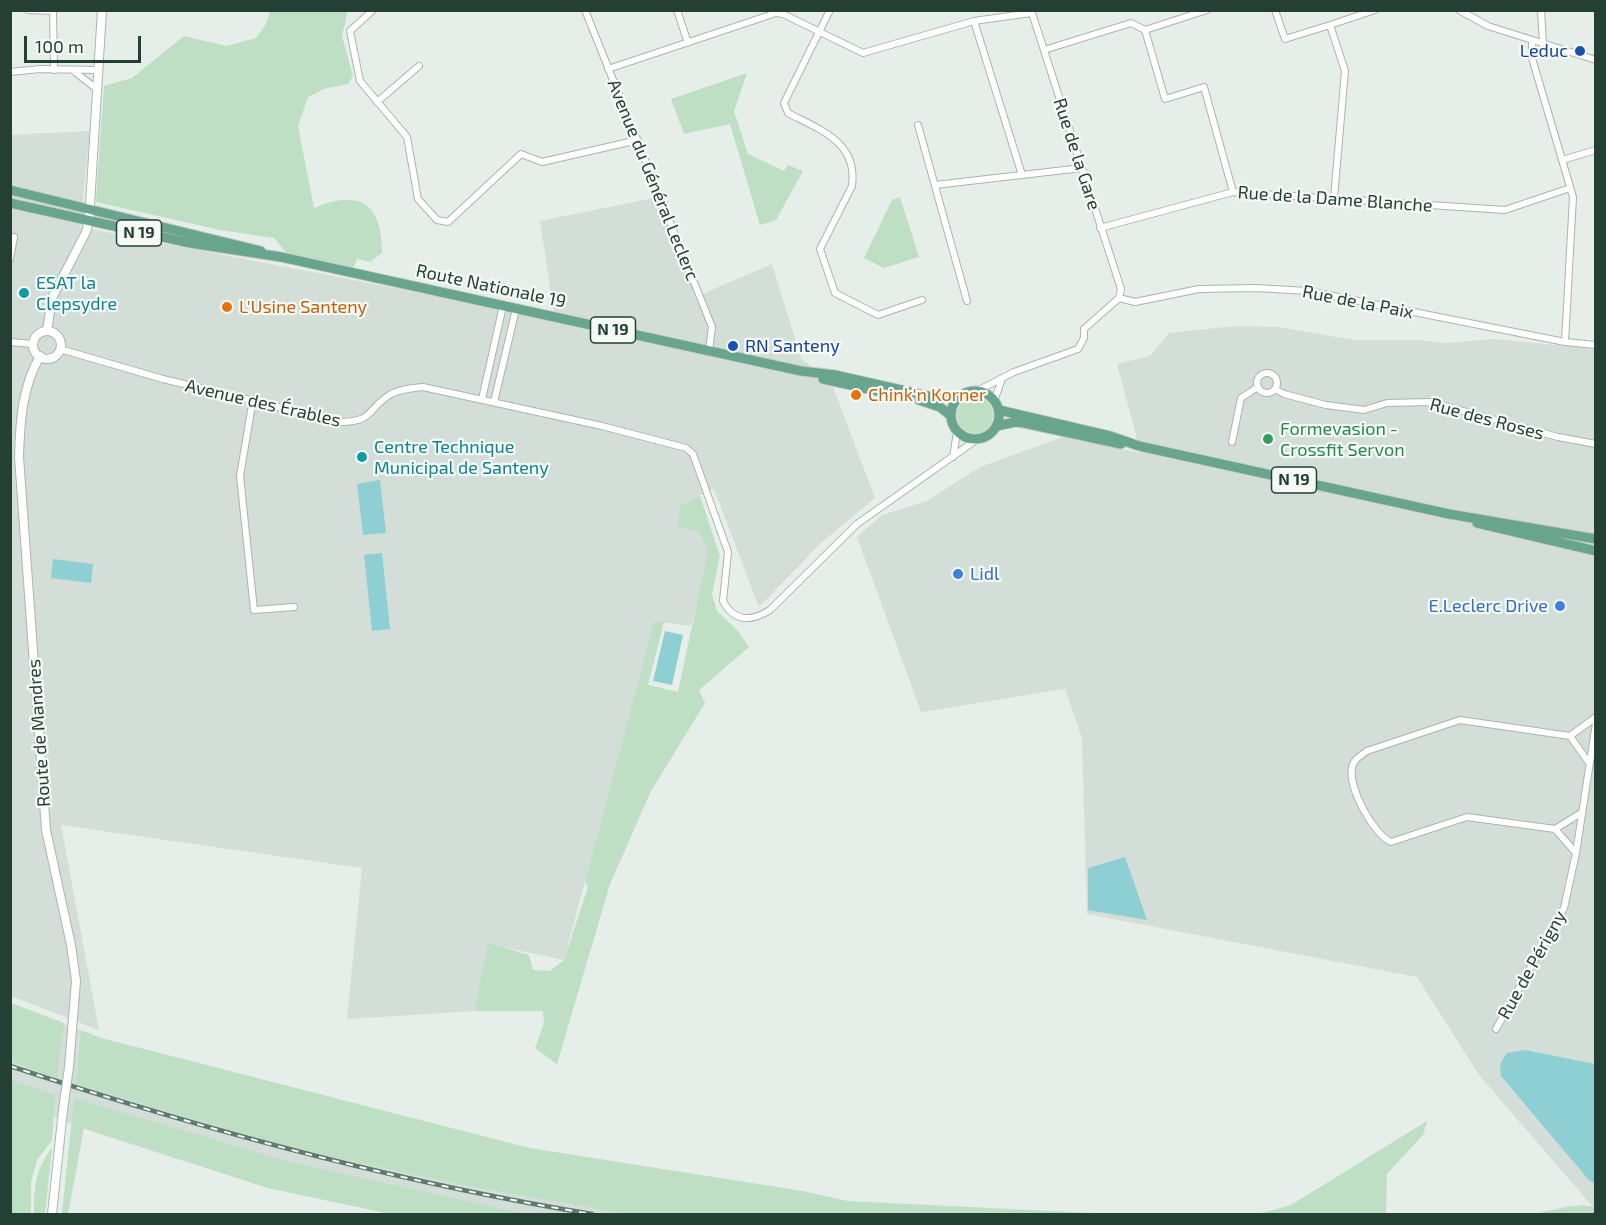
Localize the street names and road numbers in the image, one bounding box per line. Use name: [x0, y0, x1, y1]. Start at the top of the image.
street label: Avenue du Général Leclerc: [603, 76, 703, 284]
street label: Rue de la Gare: [1049, 95, 1105, 213]
street label: Rue de la Dame Blanche: [1237, 181, 1433, 217]
road number: N 19: [116, 220, 162, 246]
street label: Route Nationale 19: [414, 260, 568, 312]
street label: Rue de la Paix: [1301, 281, 1415, 323]
road number: N 19: [590, 317, 636, 343]
street label: Avenue des Érables: [183, 375, 343, 431]
street label: Rue des Roses: [1427, 393, 1547, 445]
road number: N 19: [1272, 467, 1316, 493]
street label: Route de Mandres: [23, 658, 55, 808]
street label: Rue de Périgny: [1493, 907, 1571, 1023]

